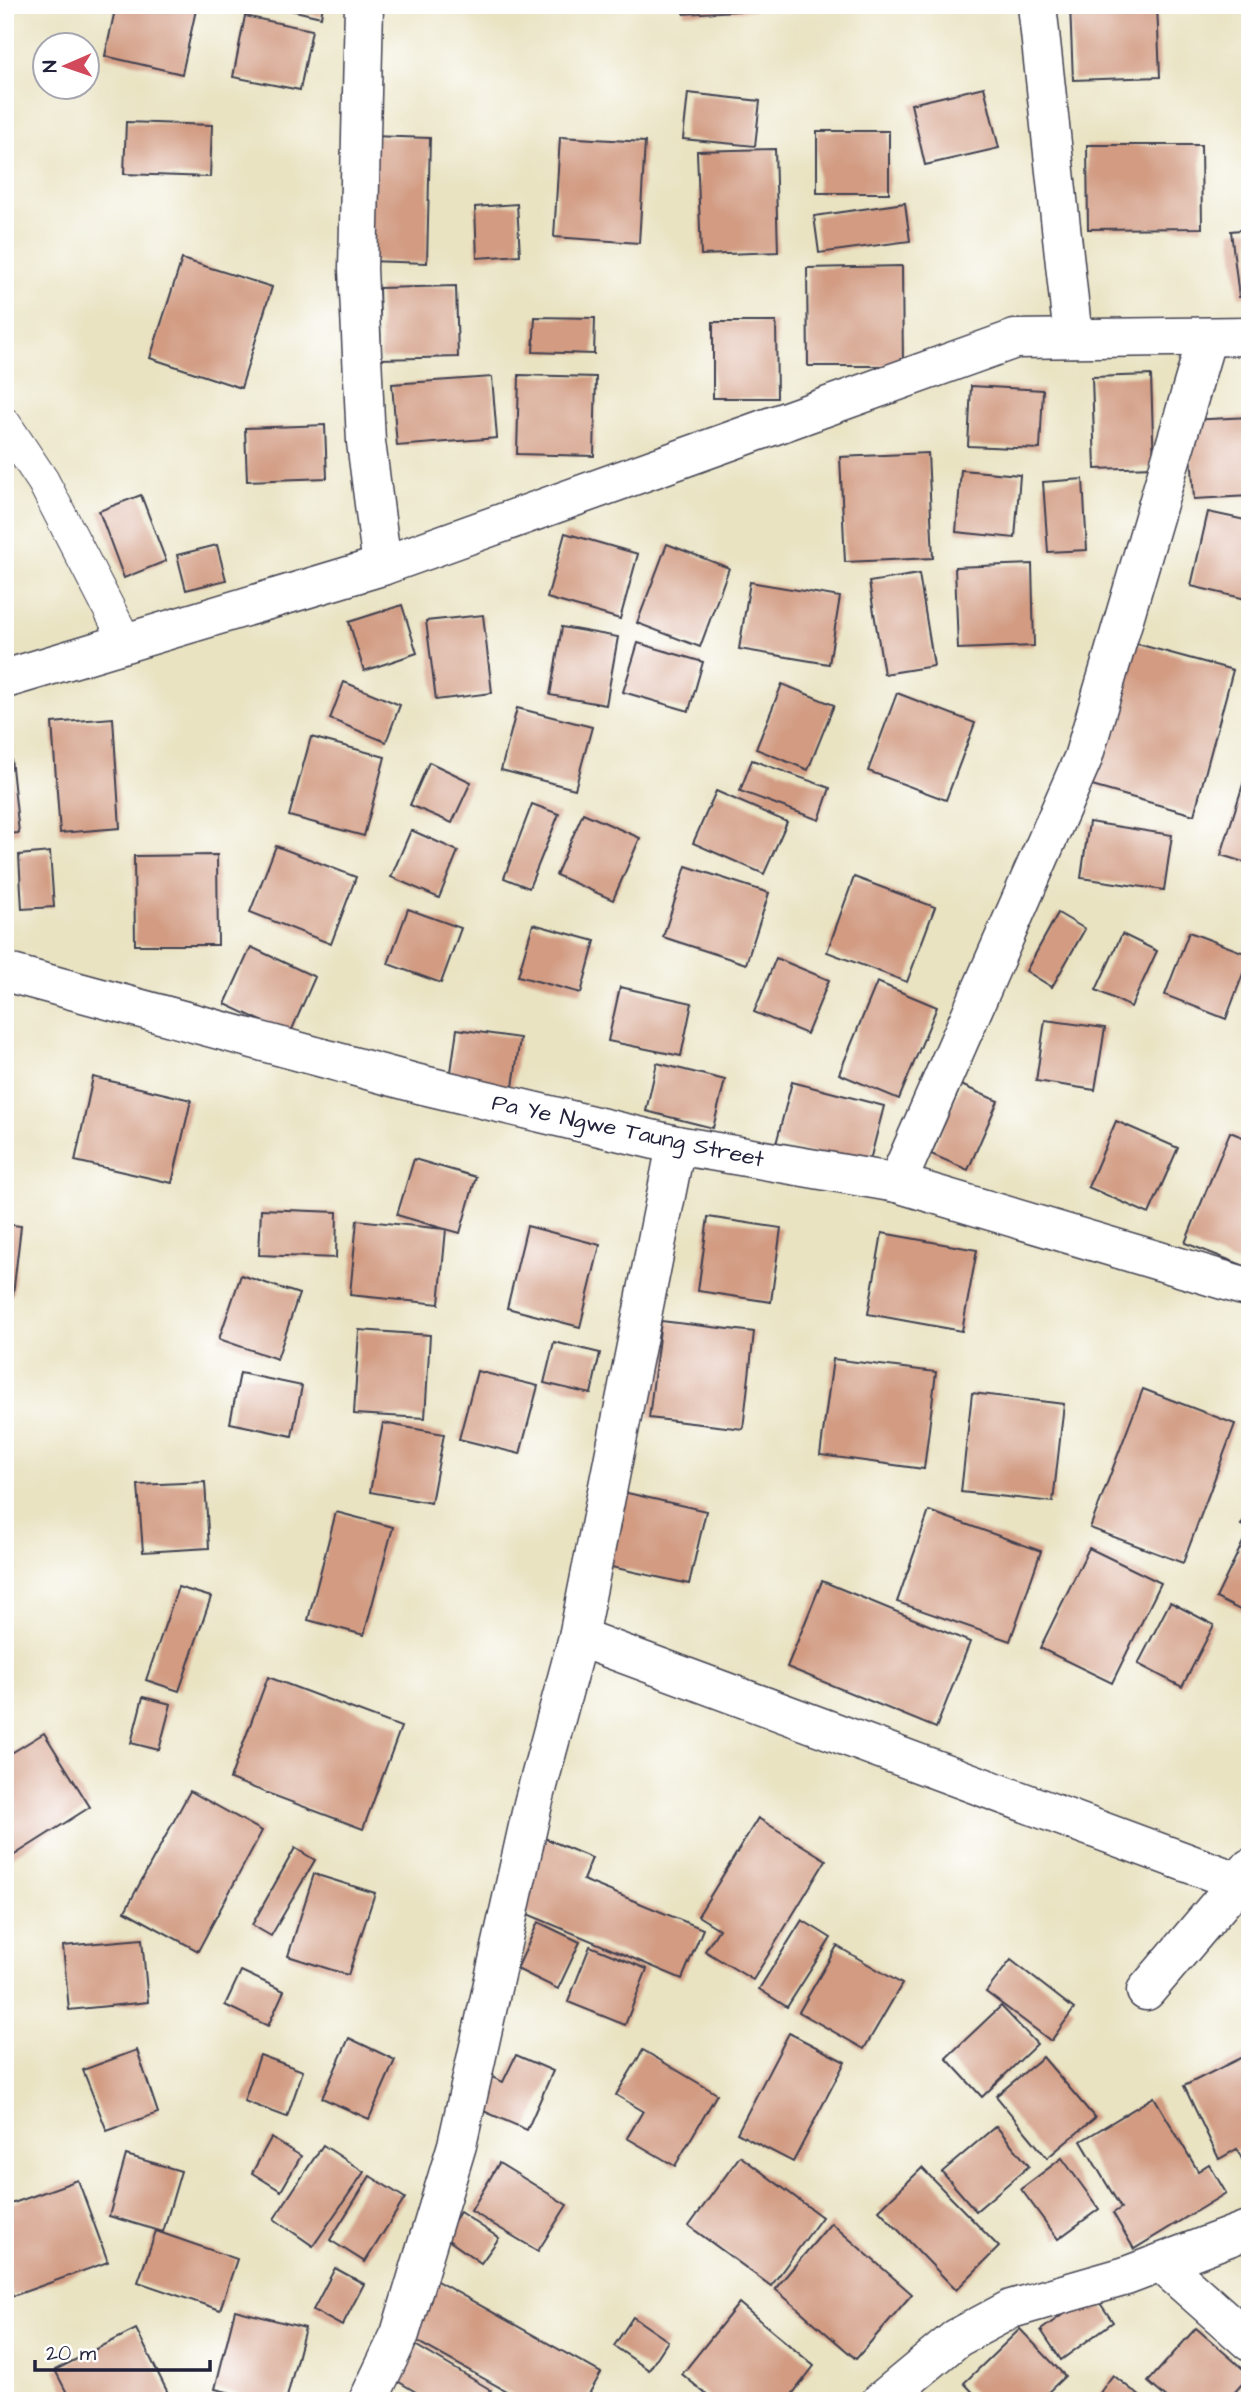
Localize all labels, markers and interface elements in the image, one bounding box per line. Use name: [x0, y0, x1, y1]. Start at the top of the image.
north arrow: [32, 32, 102, 102]
text: N: [37, 60, 64, 73]
street label: Pa Ye Ngwe Taung Street: [489, 1087, 768, 1177]
scale bar: [35, 2329, 210, 2373]
text: 20 m: [46, 2339, 97, 2368]

